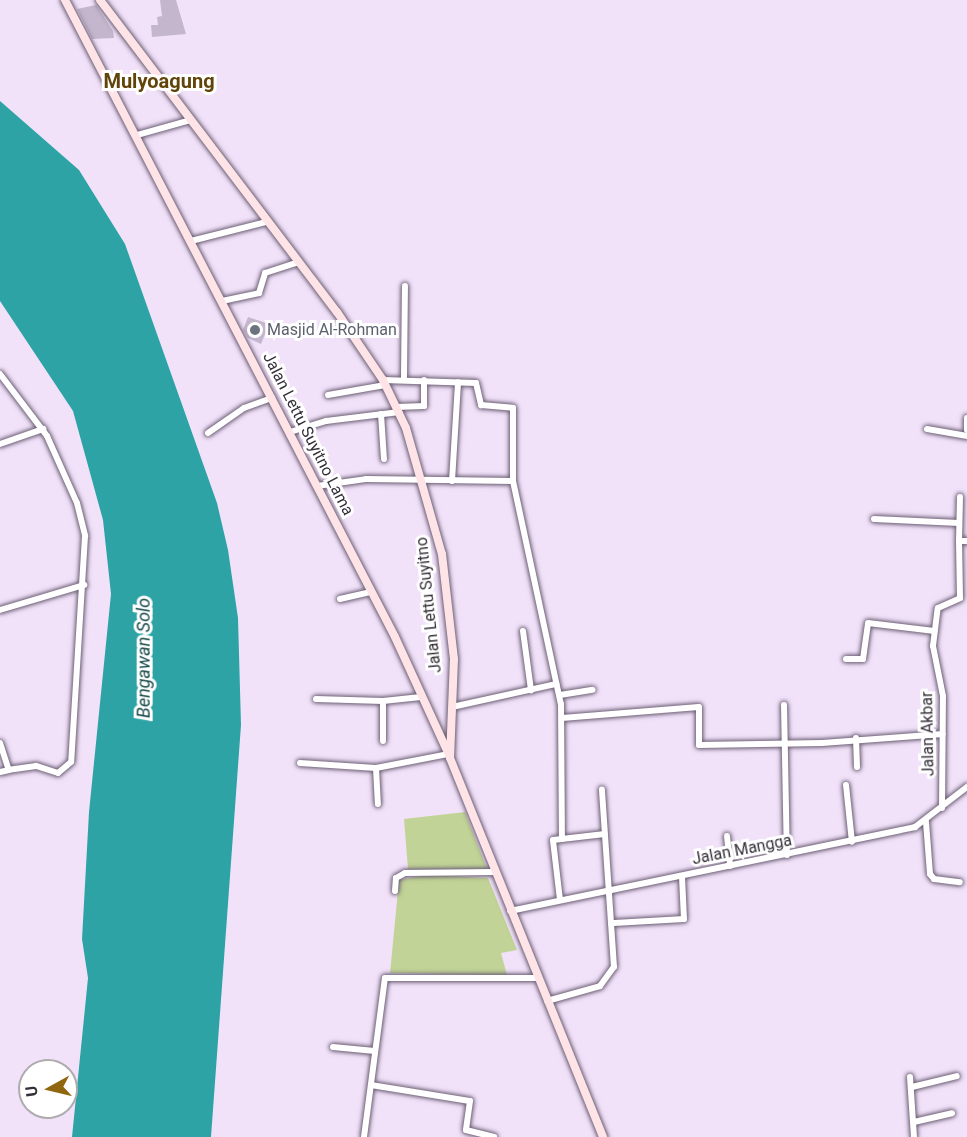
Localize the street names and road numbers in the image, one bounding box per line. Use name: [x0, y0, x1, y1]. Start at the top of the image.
street label: Jalan Lettu Suyitno Lama: [259, 349, 357, 519]
street label: Jalan Lettu Suyitno: [412, 536, 446, 674]
street label: Jalan Akbar: [918, 692, 938, 776]
street label: Jalan Mangga: [691, 831, 793, 869]

